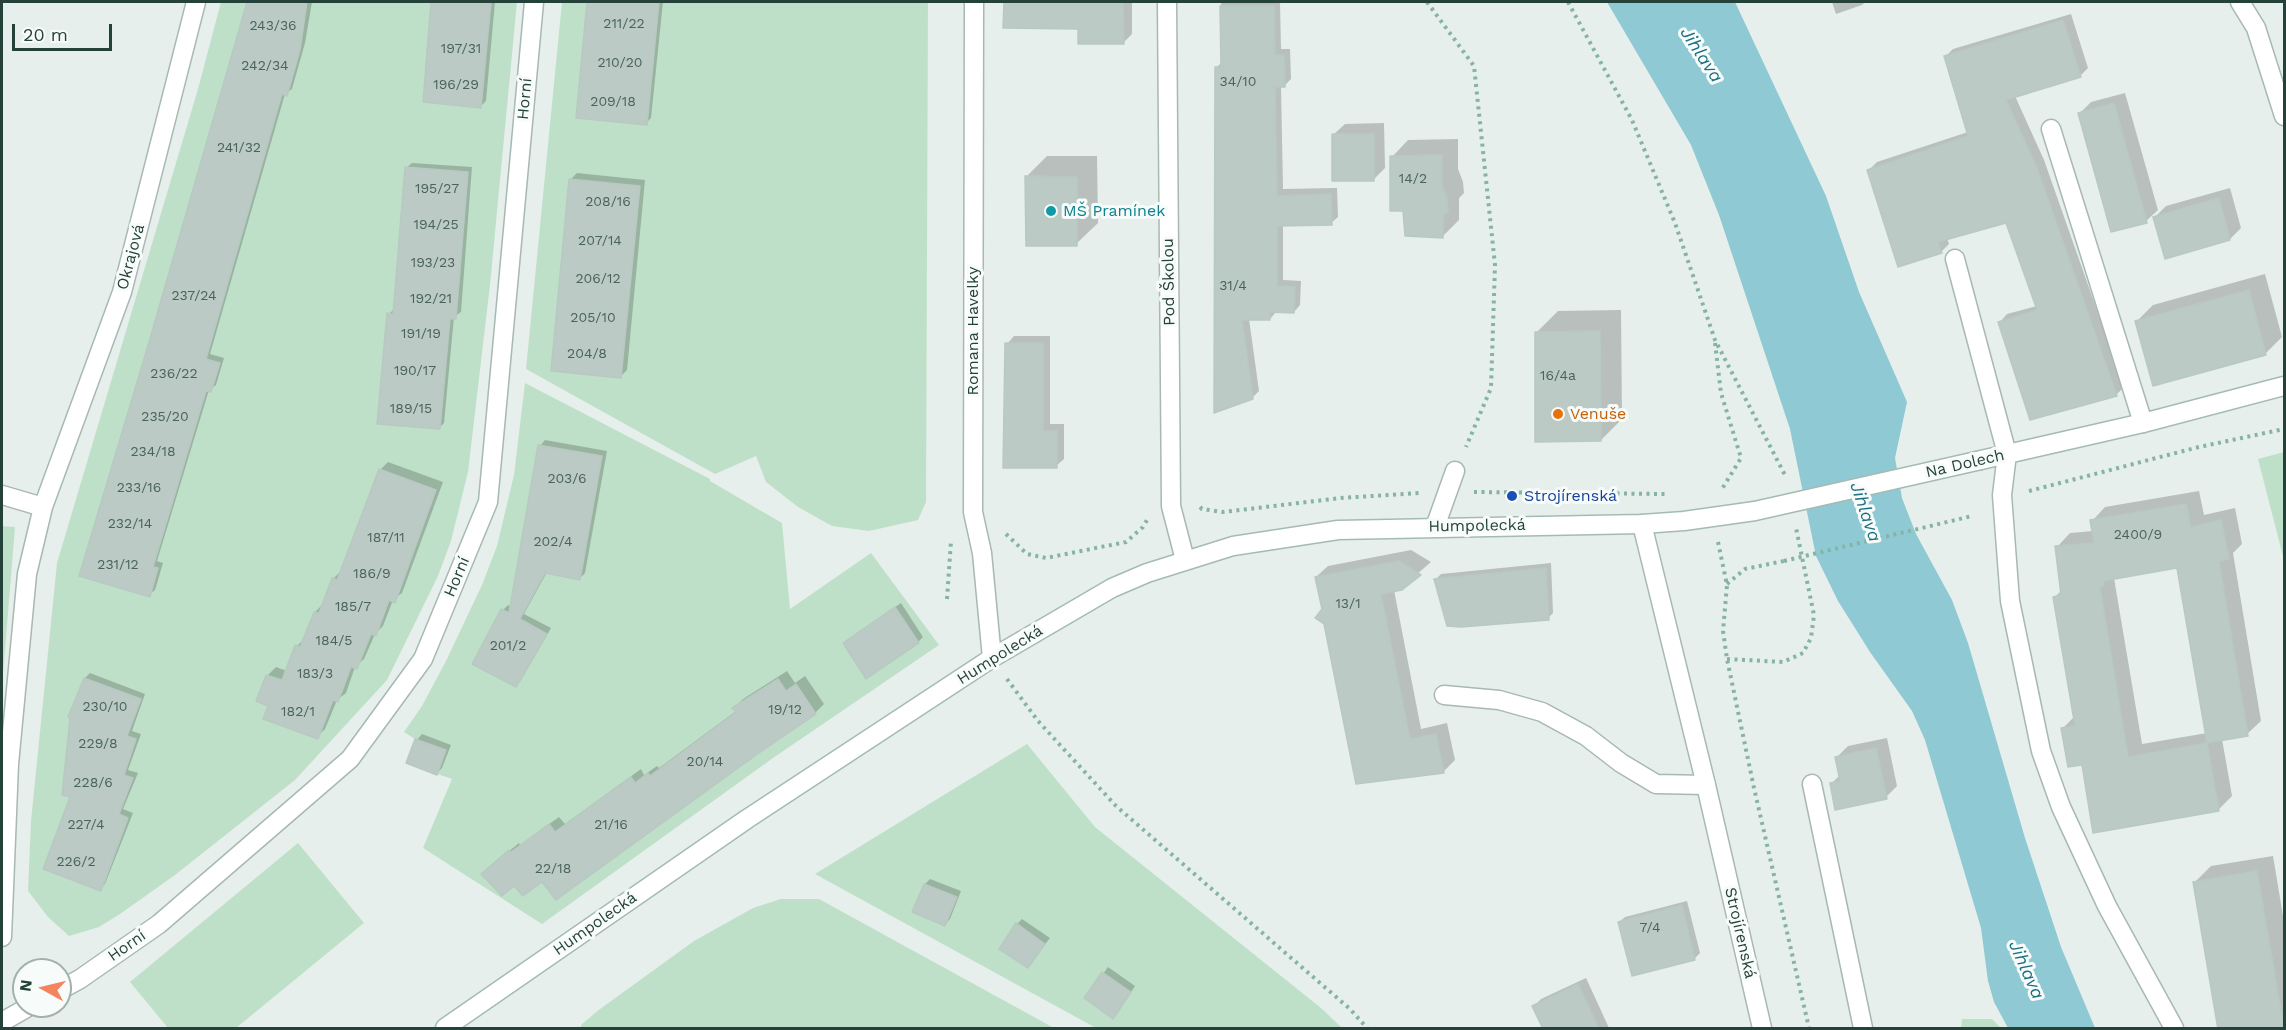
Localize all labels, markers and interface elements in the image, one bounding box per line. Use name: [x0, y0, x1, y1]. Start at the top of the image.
scale bar: [15, 12, 116, 50]
house number: 211/22: [603, 16, 645, 32]
house number: 243/36: [249, 18, 297, 34]
water label: Jihlava: [1675, 23, 1727, 87]
text: 20 m: [23, 24, 68, 45]
house number: 197/31: [441, 41, 481, 57]
house number: 210/20: [597, 55, 643, 71]
house number: 242/34: [241, 58, 289, 74]
house number: 34/10: [1219, 74, 1257, 90]
house number: 196/29: [433, 77, 479, 93]
street label: Horní: [514, 77, 536, 121]
house number: 209/18: [590, 94, 636, 110]
house number: 241/32: [217, 140, 261, 156]
house number: 14/2: [1399, 171, 1427, 187]
house number: 195/27: [415, 181, 459, 197]
house number: 208/16: [585, 194, 631, 210]
place label: MŠ Pramínek: [1063, 201, 1165, 221]
marker: MŠ Pramínek: [1044, 204, 1058, 218]
house number: 194/25: [413, 217, 459, 233]
street label: Okrajová: [113, 222, 149, 292]
house number: 207/14: [578, 233, 622, 249]
street label: Pod Školou: [1159, 238, 1179, 326]
house number: 193/23: [411, 255, 455, 271]
street label: Romana Havelky: [963, 267, 983, 395]
house number: 206/12: [575, 271, 621, 287]
house number: 31/4: [1219, 278, 1247, 294]
house number: 237/24: [171, 288, 217, 304]
house number: 192/21: [410, 291, 452, 307]
house number: 205/10: [570, 310, 616, 326]
house number: 191/19: [401, 326, 441, 342]
house number: 204/8: [567, 346, 607, 362]
house number: 190/17: [394, 363, 436, 379]
house number: 236/22: [150, 366, 198, 382]
house number: 16/4a: [1540, 368, 1576, 384]
house number: 189/15: [390, 401, 432, 417]
place label: Venuše: [1570, 404, 1626, 424]
marker: Venuše: [1551, 407, 1565, 421]
house number: 235/20: [141, 409, 189, 425]
house number: 234/18: [130, 444, 176, 460]
street label: Na Dolech: [1924, 446, 2006, 482]
house number: 203/6: [547, 471, 587, 487]
water label: Jihlava: [1845, 479, 1885, 545]
house number: 233/16: [117, 480, 161, 496]
place label: Strojírenská: [1524, 486, 1617, 506]
marker: Strojírenská: [1505, 489, 1519, 503]
house number: 232/14: [108, 516, 152, 532]
street label: Humpolecká: [1428, 516, 1526, 536]
house number: 2400/9: [2114, 527, 2162, 543]
house number: 187/11: [367, 530, 405, 546]
house number: 202/4: [533, 534, 573, 550]
street label: Horní: [440, 554, 474, 600]
house number: 231/12: [97, 557, 139, 573]
house number: 186/9: [353, 566, 391, 582]
house number: 13/1: [1335, 596, 1361, 612]
house number: 185/7: [335, 599, 371, 615]
street label: Humpolecká: [954, 621, 1046, 689]
house number: 184/5: [316, 633, 352, 649]
house number: 201/2: [490, 638, 526, 654]
house number: 183/3: [297, 666, 333, 682]
house number: 230/10: [82, 699, 128, 715]
house number: 19/12: [768, 702, 802, 718]
house number: 182/1: [281, 704, 315, 720]
house number: 229/8: [78, 736, 118, 752]
house number: 20/14: [687, 754, 723, 770]
house number: 228/6: [73, 775, 113, 791]
house number: 227/4: [67, 817, 105, 833]
house number: 21/16: [594, 817, 628, 833]
house number: 226/2: [56, 854, 96, 870]
house number: 22/18: [535, 861, 571, 877]
street label: Strojírenská: [1720, 885, 1760, 981]
street label: Humpolecká: [550, 888, 640, 960]
house number: 7/4: [1639, 920, 1661, 936]
street label: Horní: [104, 926, 150, 966]
water label: Jihlava: [2004, 937, 2048, 1003]
north arrow: [12, 958, 72, 1018]
text: N: [15, 979, 36, 993]

